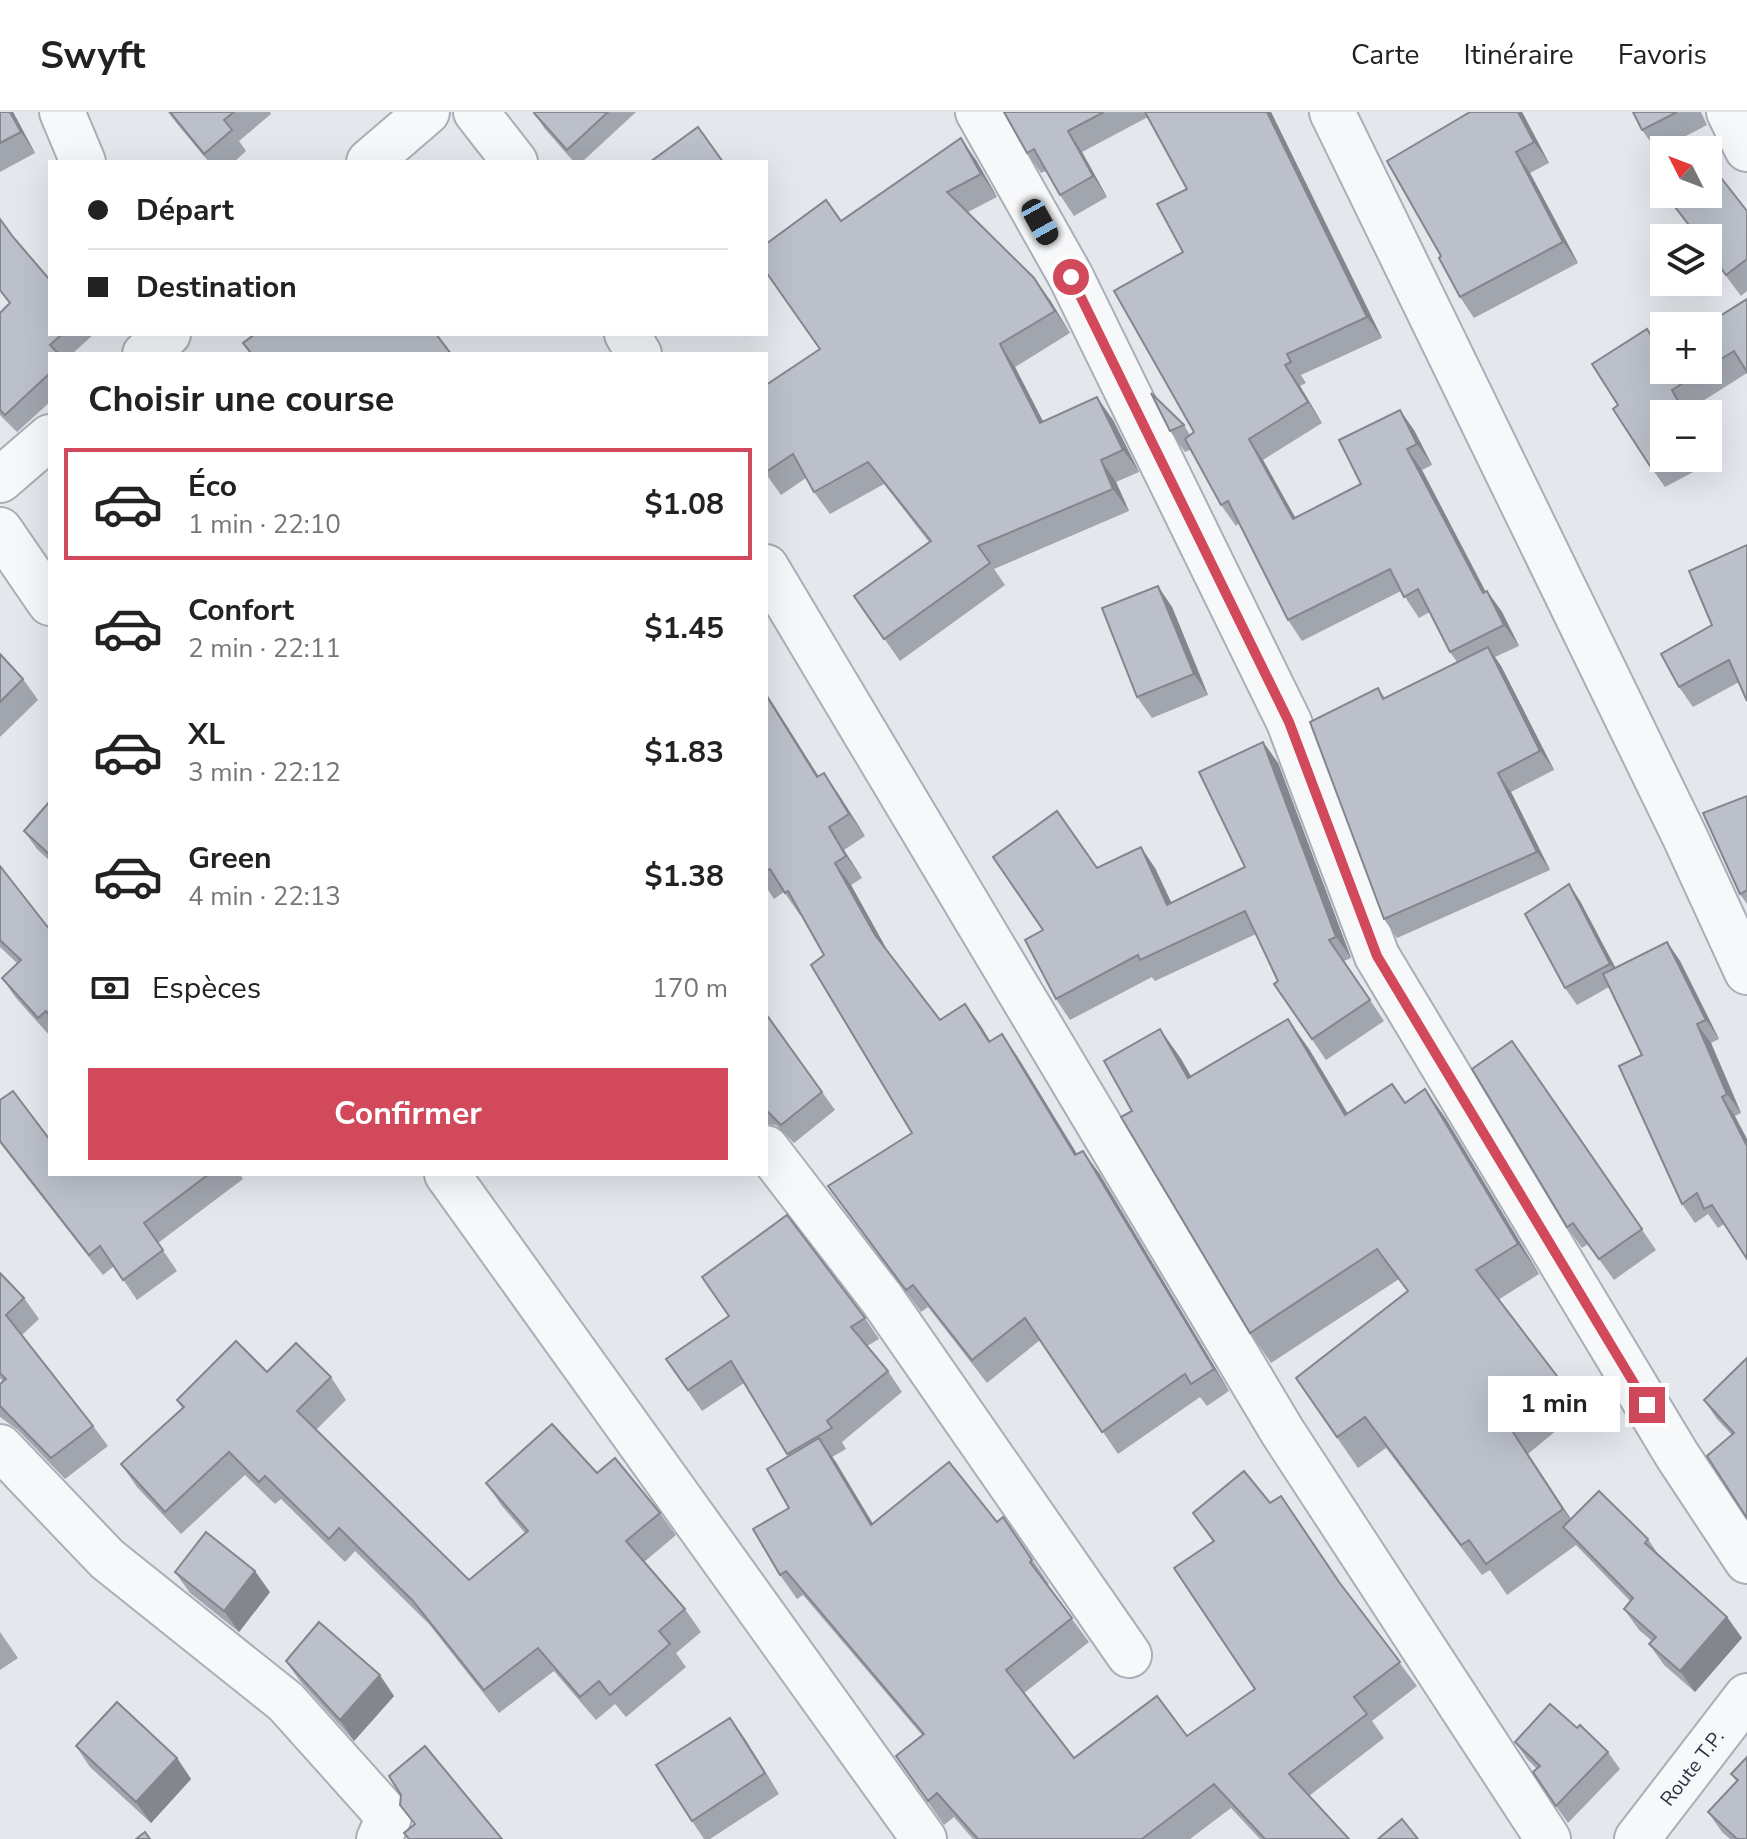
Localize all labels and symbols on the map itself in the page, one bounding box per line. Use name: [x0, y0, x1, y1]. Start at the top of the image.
north arrow: [1650, 136, 1722, 208]
car: [1018, 195, 1062, 249]
route start: [1053, 259, 1089, 295]
callout: 1 min: [1487, 1377, 1619, 1433]
route end: [1629, 1387, 1665, 1423]
street label: Route T.P.: [1654, 1724, 1730, 1812]

